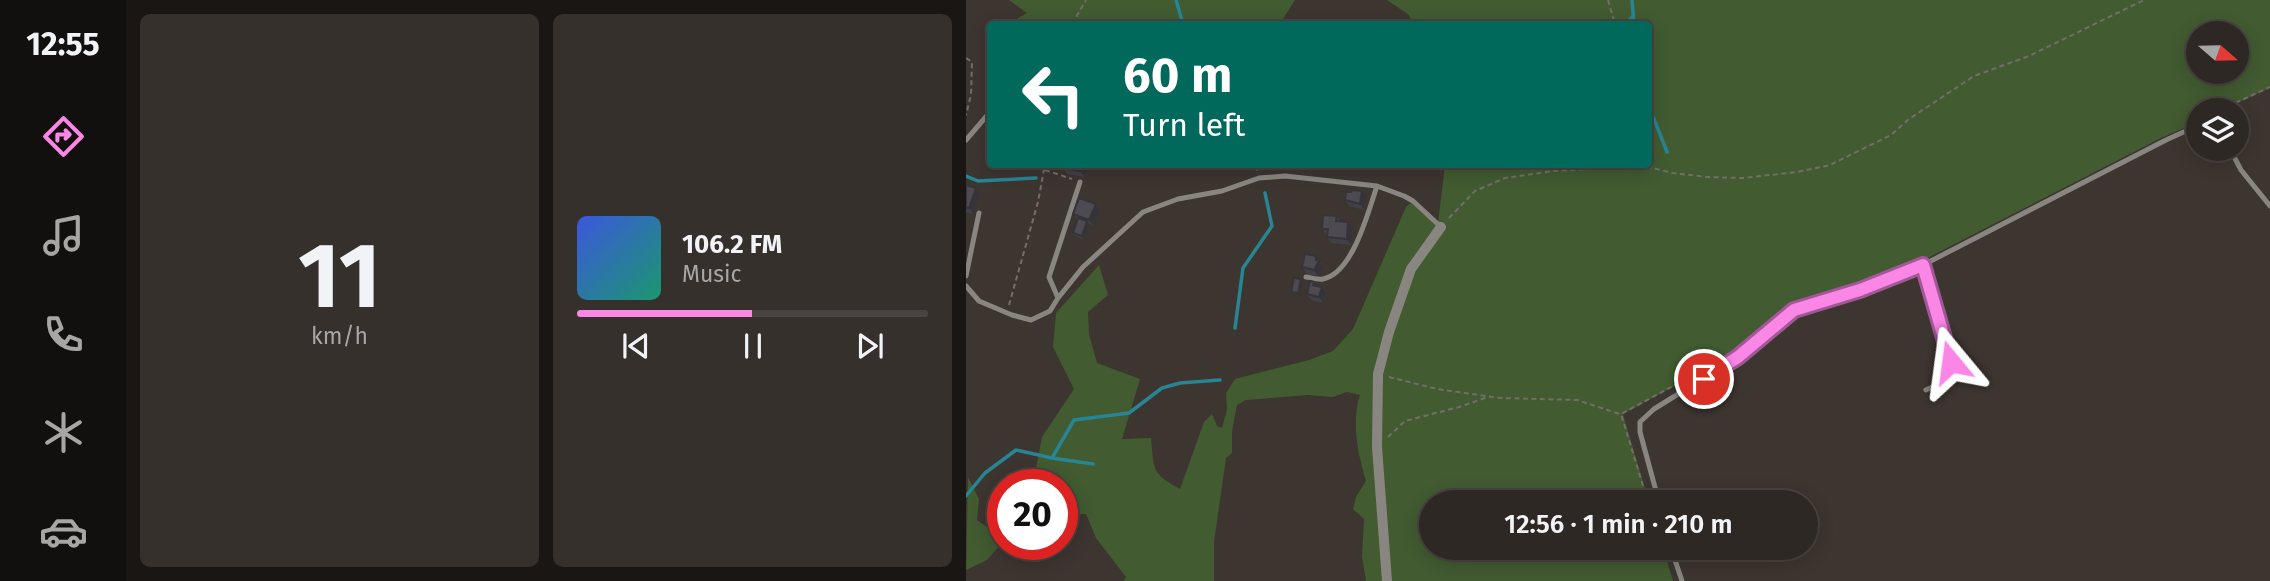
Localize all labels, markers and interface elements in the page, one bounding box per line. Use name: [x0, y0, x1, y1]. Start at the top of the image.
north arrow: [2186, 21, 2249, 84]
map controls: [2186, 21, 2249, 161]
text: 12:55: [26, 25, 100, 63]
text: 60 m: [1123, 46, 1232, 105]
icon: left: [1008, 49, 1099, 140]
button: layers: [2186, 98, 2249, 161]
text: Turn left: [1123, 106, 1245, 144]
icon: directions: [39, 112, 88, 161]
icon: music: [39, 211, 88, 260]
text: 11: [298, 222, 381, 331]
text: 106.2 FM: [682, 229, 782, 260]
text: Music: [682, 260, 742, 288]
icon: phone: [39, 310, 88, 359]
text: km/h: [311, 322, 368, 350]
position arrow: [1914, 325, 1988, 399]
icon: previous: [617, 327, 655, 365]
icon: pause: [734, 327, 772, 365]
icon: next: [851, 327, 889, 365]
pin: [1674, 349, 1734, 409]
icon: arrive: [1685, 360, 1723, 398]
icon: climate: [39, 408, 88, 457]
speed limit sign: 20: [987, 469, 1078, 560]
icon: car: [39, 507, 88, 556]
text: 12:56 · 1 min · 210 m: [1504, 509, 1733, 540]

